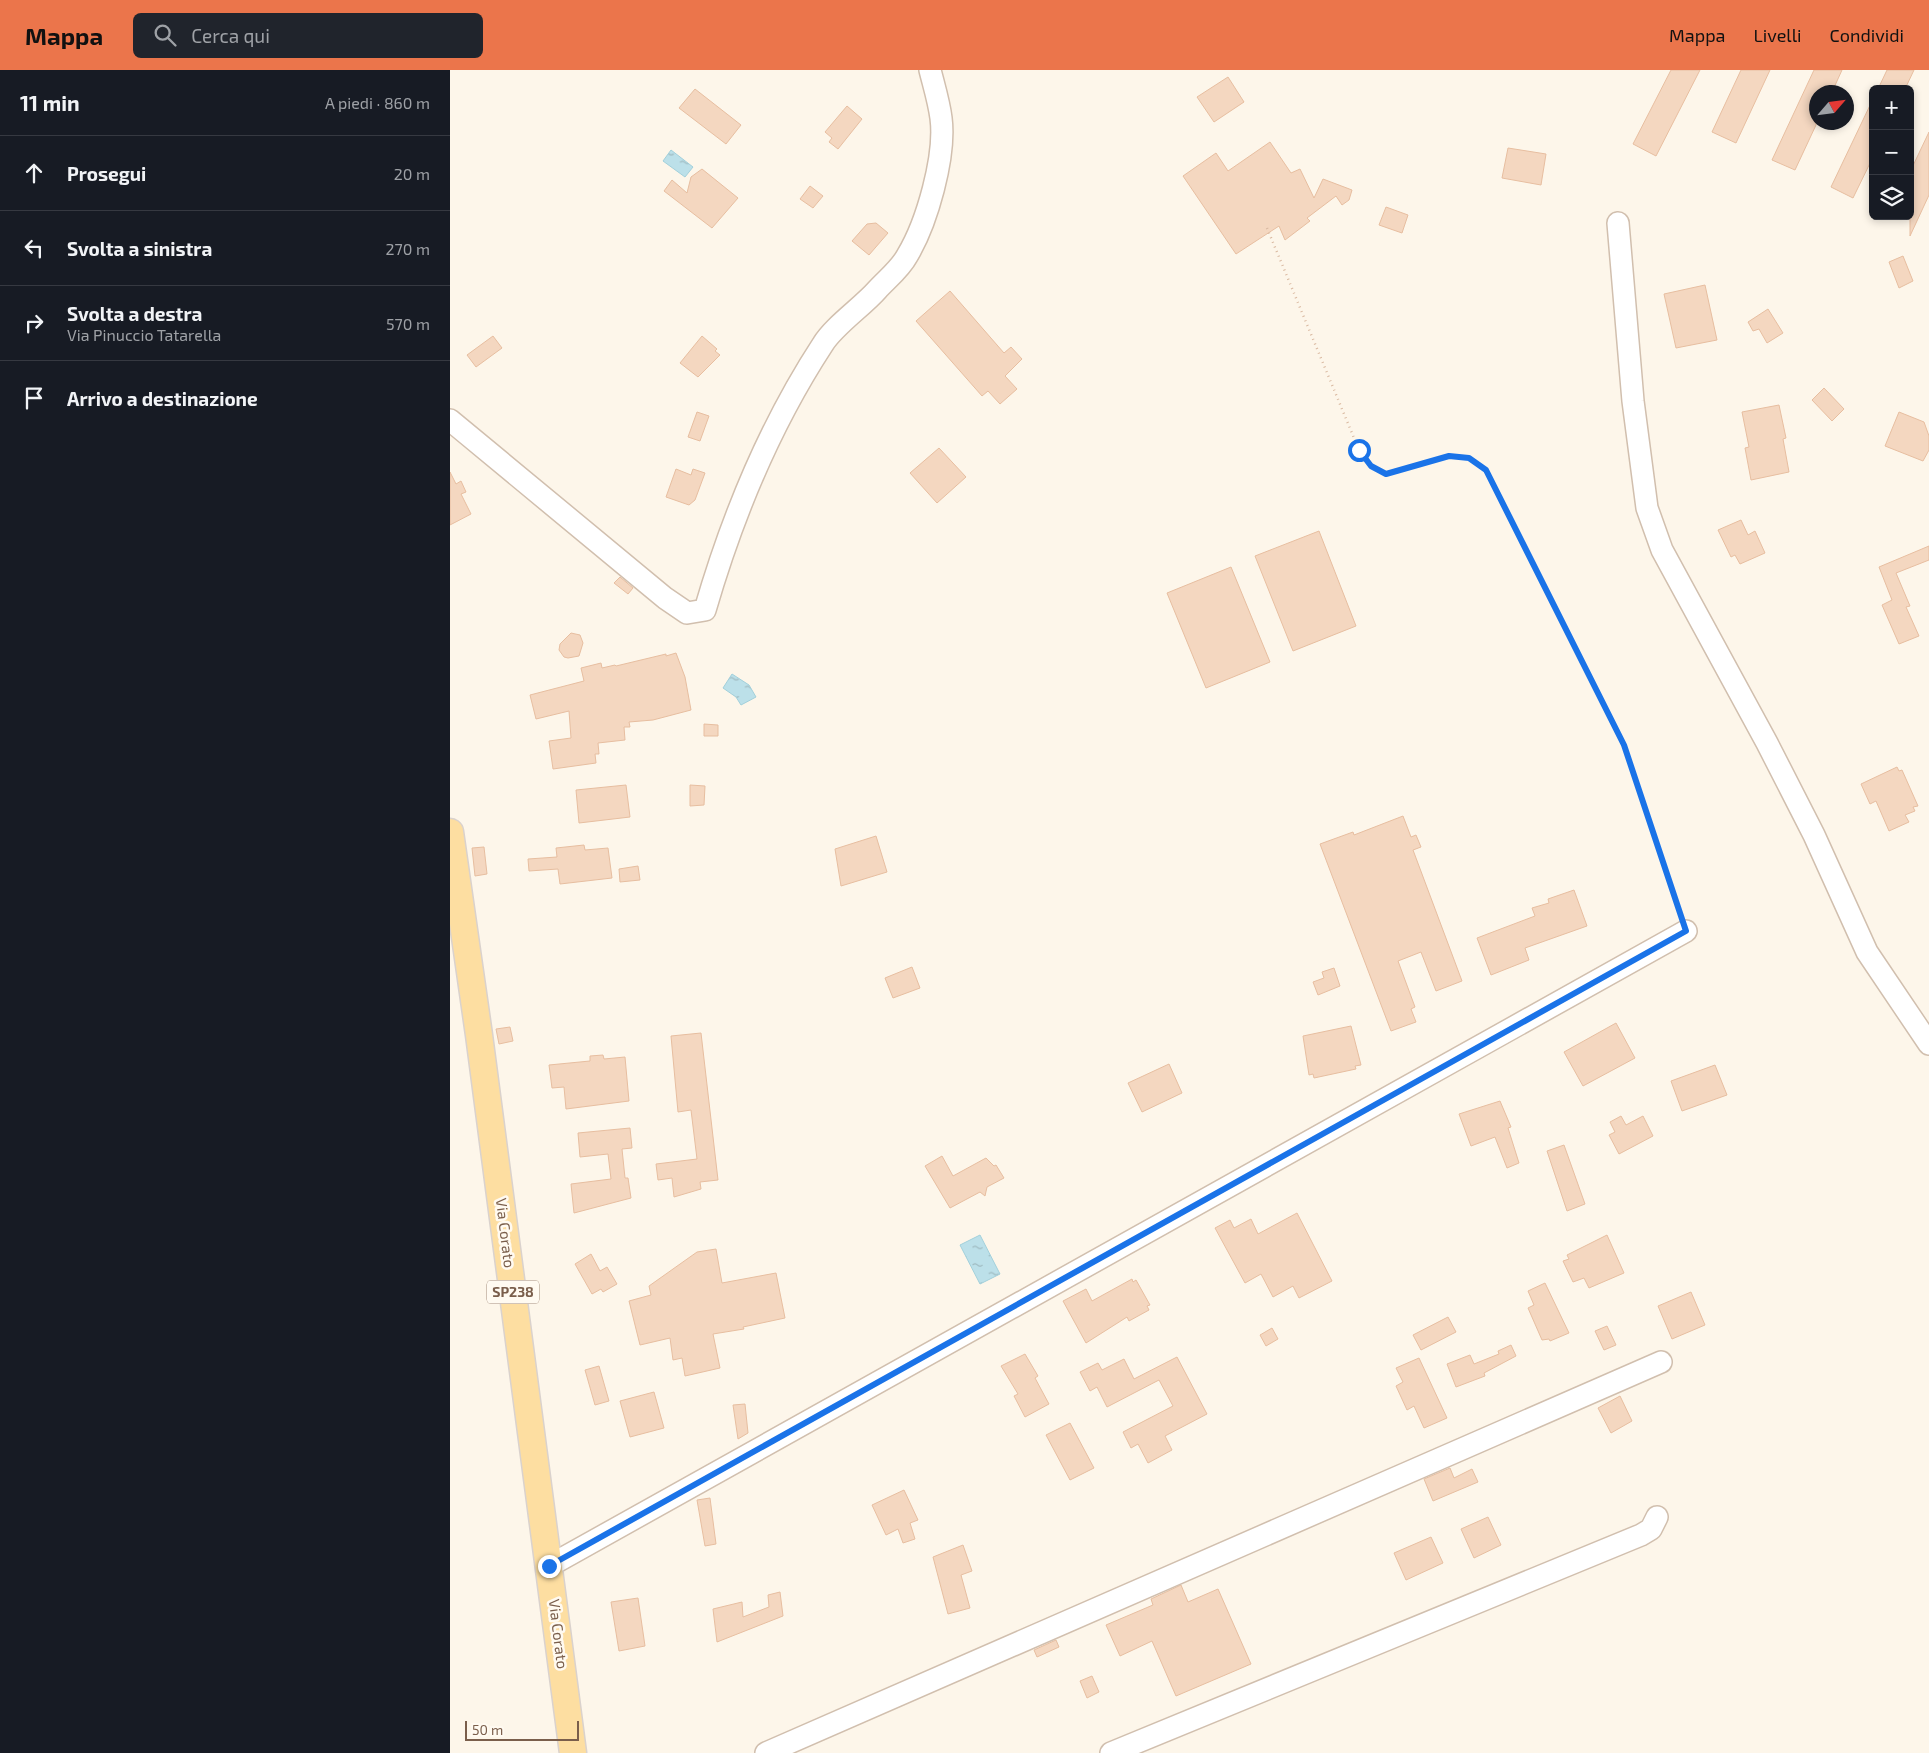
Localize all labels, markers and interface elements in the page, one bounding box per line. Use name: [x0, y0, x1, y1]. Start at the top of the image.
search box: [133, 13, 483, 58]
text: Mappa: [25, 21, 103, 50]
icon: search: [151, 21, 179, 49]
text: Cerca qui: [191, 24, 270, 47]
text: Mappa: [1669, 24, 1726, 46]
text: Livelli: [1754, 24, 1801, 46]
text: Condividi: [1829, 24, 1904, 46]
north arrow: [1809, 85, 1854, 130]
map controls: [1869, 85, 1914, 220]
button: +: [1869, 85, 1914, 130]
text: 11 min: [20, 90, 80, 115]
text: A piedi · 860 m: [325, 93, 430, 112]
button: −: [1869, 130, 1914, 175]
icon: ahead: [20, 159, 48, 187]
text: Prosegui: [67, 162, 146, 185]
text: 20 m: [394, 164, 430, 183]
button: layers: [1869, 175, 1914, 220]
icon: left: [20, 234, 48, 262]
text: Svolta a sinistra: [67, 237, 212, 260]
text: 270 m: [386, 239, 430, 258]
text: Svolta a destra: [67, 302, 202, 325]
icon: right: [20, 309, 48, 337]
text: 570 m: [386, 314, 430, 333]
text: Via Pinuccio Tatarella: [67, 325, 221, 344]
icon: arrive: [20, 384, 48, 412]
text: Arrivo a destinazione: [67, 387, 258, 410]
route start: [1348, 439, 1371, 462]
street label: Via Corato: [493, 1197, 519, 1269]
road number: SP238: [487, 1280, 539, 1304]
route end: [538, 1555, 561, 1578]
street label: Via Corato: [546, 1598, 572, 1670]
scale bar: [465, 1718, 579, 1741]
text: 50 m: [472, 1721, 503, 1738]

